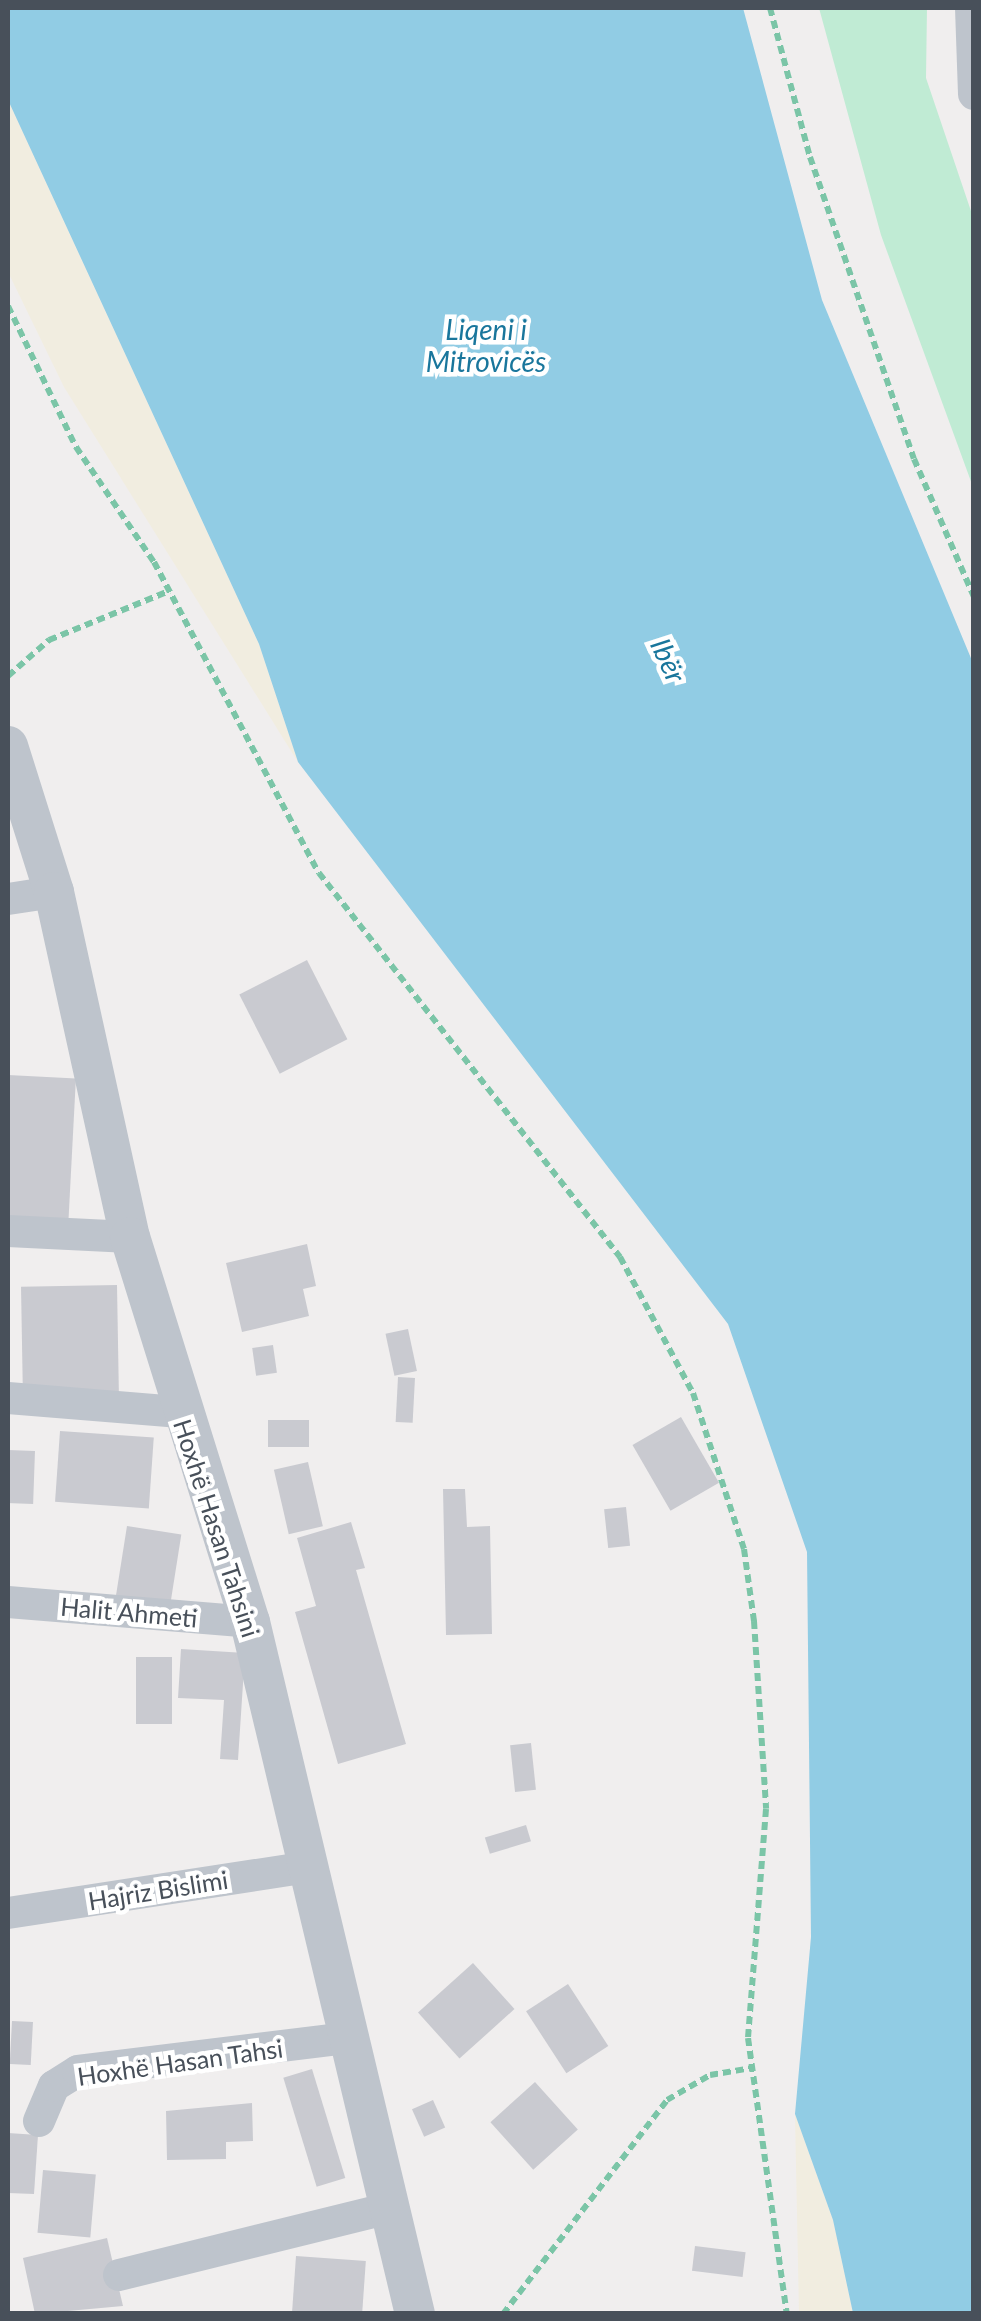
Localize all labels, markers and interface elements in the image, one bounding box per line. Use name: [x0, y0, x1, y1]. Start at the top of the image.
water label: Liqeni i Mitrovicës: [426, 312, 546, 378]
water label: Ibër: [644, 632, 694, 688]
street label: Hoxhë Hasan Tahsini: [167, 1415, 267, 1641]
street label: Halit Ahmeti: [59, 1591, 199, 1633]
street label: Hajriz Bislimi: [86, 1864, 230, 1916]
street label: Hoxhë Hasan Tahsi: [75, 2033, 285, 2091]

